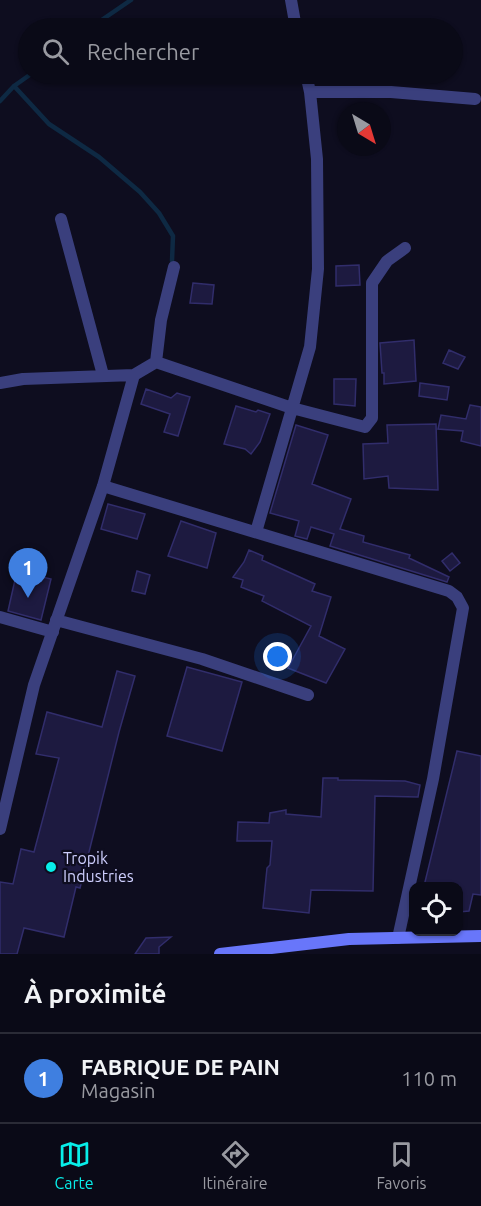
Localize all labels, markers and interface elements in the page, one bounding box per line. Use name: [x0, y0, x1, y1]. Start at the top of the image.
search box: [18, 18, 463, 84]
icon: search: [39, 35, 72, 68]
text: Rechercher: [87, 39, 199, 64]
north arrow: [337, 102, 391, 156]
pin: 1: [9, 548, 48, 598]
your location: [263, 642, 292, 671]
place label: Tropik Industries: [63, 849, 134, 885]
marker: Tropik Industries: [44, 860, 58, 874]
map controls: [409, 882, 463, 936]
button: locate: [409, 882, 463, 936]
text: À proximité: [24, 979, 166, 1008]
text: FABRIQUE DE PAIN: [81, 1054, 280, 1079]
text: 1: [38, 1067, 49, 1090]
text: 110 m: [401, 1067, 457, 1090]
text: Magasin: [81, 1079, 155, 1102]
tab: Carte: [54, 1138, 94, 1192]
tab: Itinéraire: [202, 1138, 268, 1192]
tab: Favoris: [377, 1138, 427, 1192]

